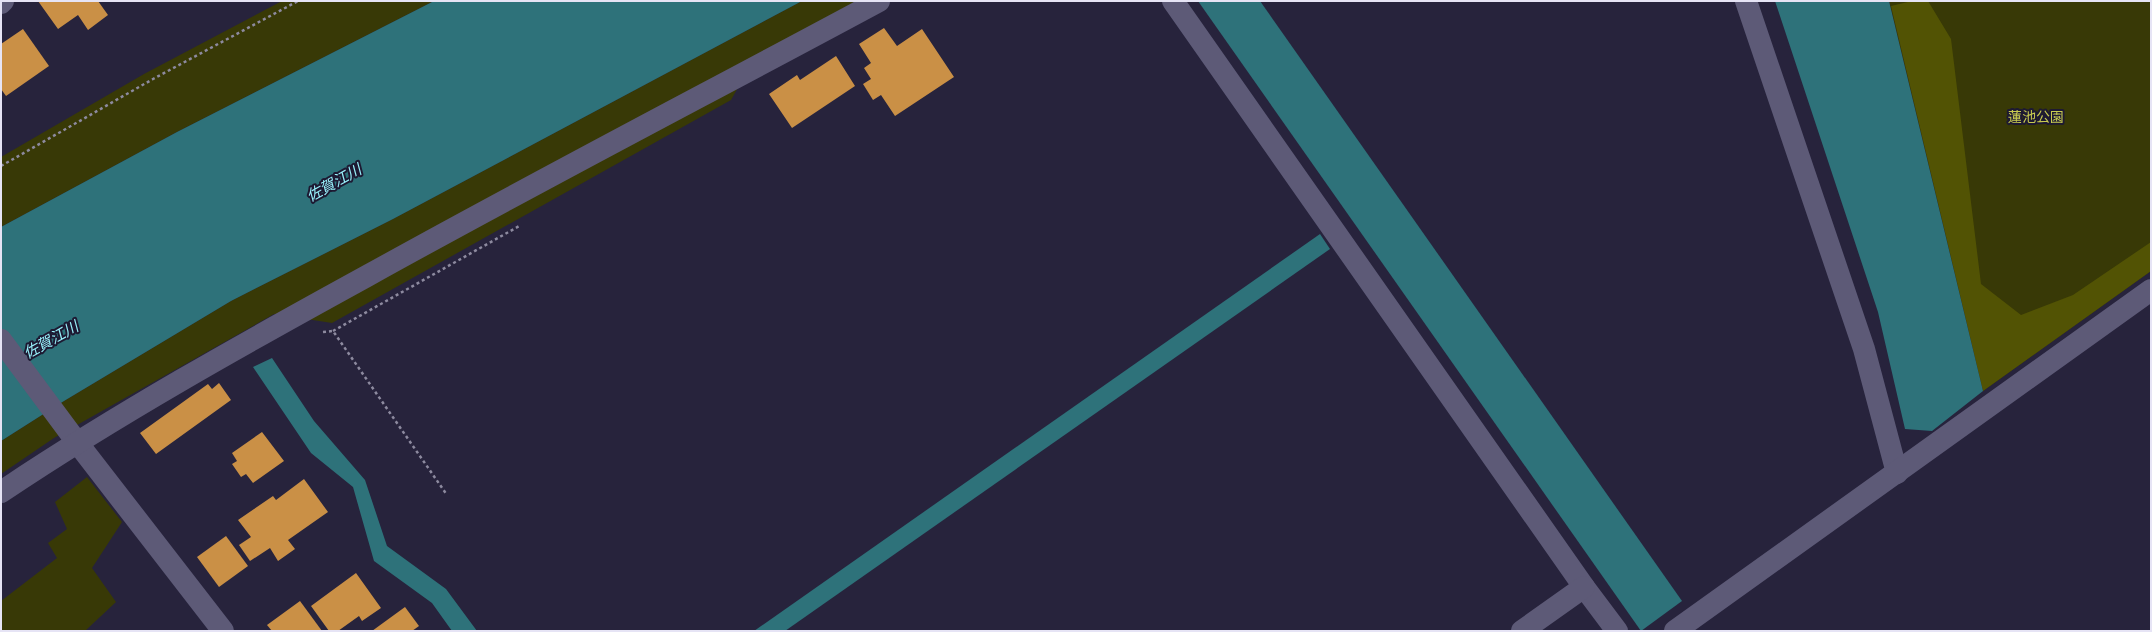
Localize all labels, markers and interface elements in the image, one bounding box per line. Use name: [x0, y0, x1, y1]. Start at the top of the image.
park label: 蓮池公園: [2008, 108, 2064, 128]
water label: 佐賀江川: [303, 159, 367, 207]
water label: 佐賀江川: [20, 316, 84, 364]

